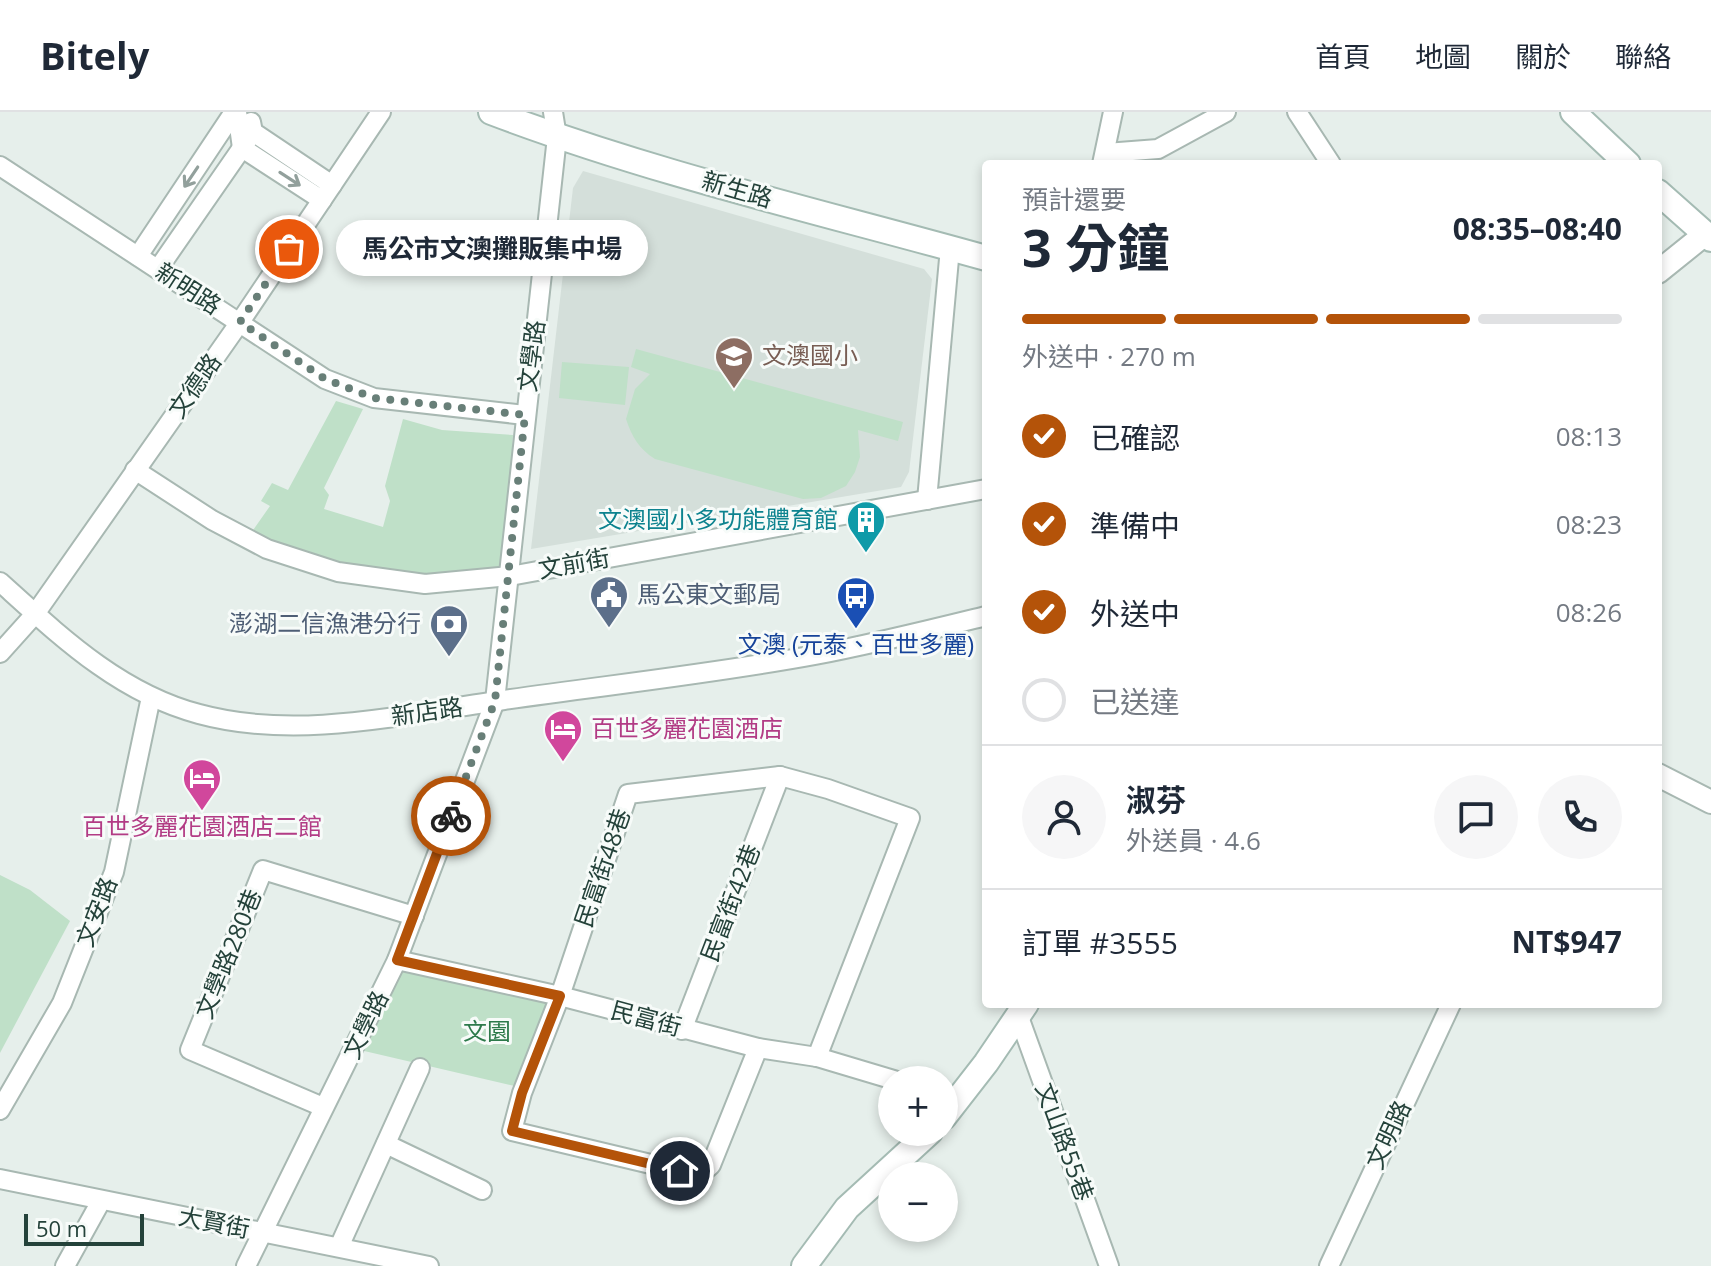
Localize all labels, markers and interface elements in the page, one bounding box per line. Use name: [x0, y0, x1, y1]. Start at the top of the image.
text: Bitely: [40, 29, 149, 81]
text: 首頁: [1315, 37, 1371, 75]
text: 地圖: [1415, 37, 1471, 75]
text: 關於: [1515, 37, 1571, 75]
text: 聯絡: [1615, 37, 1671, 75]
street label: 新生路: [698, 163, 777, 214]
one-way arrow: [182, 165, 198, 188]
one-way arrow: [278, 172, 301, 188]
text: 預計還要: [1022, 181, 1126, 217]
text: 08:35–08:40: [1453, 208, 1622, 249]
text: 3 分鐘: [1022, 211, 1169, 282]
pin: [255, 215, 323, 283]
callout: 馬公市文澳攤販集中場: [337, 221, 649, 277]
icon: bag: [267, 227, 311, 271]
text: 馬公市文澳攤販集中場: [362, 230, 622, 266]
street label: 新明路: [150, 254, 228, 321]
street label: 文學路: [510, 318, 551, 394]
school or university icon: 文澳國小: [713, 335, 755, 390]
place label: 文澳國小: [762, 338, 858, 371]
text: 外送中 · 270 m: [1022, 338, 1196, 374]
street label: 文德路: [160, 346, 228, 424]
icon: check: [1022, 414, 1066, 458]
text: 已確認: [1090, 417, 1180, 458]
text: 08:13: [1556, 418, 1622, 454]
building icon: 文澳國小多功能體育館: [845, 499, 887, 554]
place label: 文澳國小多功能體育館: [598, 502, 838, 535]
icon: check: [1022, 502, 1066, 546]
text: 準備中: [1090, 505, 1180, 546]
text: 08:23: [1556, 506, 1622, 542]
street label: 文前街: [535, 540, 612, 585]
public building icon: 馬公東文郵局: [588, 574, 630, 629]
bus stop icon: 文澳 (元泰、百世多麗): [835, 575, 877, 630]
place label: 馬公東文郵局: [637, 577, 781, 610]
icon: check: [1022, 590, 1066, 634]
text: 外送中: [1090, 593, 1180, 634]
text: 08:26: [1556, 594, 1622, 630]
bank icon: 澎湖二信漁港分行: [428, 603, 470, 658]
place label: 澎湖二信漁港分行: [229, 606, 421, 639]
place label: 文澳 (元泰、百世多麗): [738, 627, 974, 660]
text: 已送達: [1090, 681, 1180, 722]
street label: 新店路: [389, 689, 465, 732]
hotel icon: 百世多麗花園酒店: [542, 708, 584, 763]
place label: 百世多麗花園酒店: [591, 711, 783, 744]
hotel icon: 百世多麗花園酒店二館: [181, 757, 223, 812]
button: person: [1022, 775, 1106, 859]
button: chat: [1434, 775, 1518, 859]
button: phone: [1538, 775, 1622, 859]
courier: [411, 776, 491, 856]
text: 淑芬: [1126, 779, 1186, 820]
icon: bike: [429, 794, 473, 838]
street label: 民富街48巷: [566, 804, 637, 931]
place label: 百世多麗花園酒店二館: [82, 809, 322, 842]
text: 外送員 · 4.6: [1126, 822, 1261, 858]
street label: 民富街42巷: [692, 839, 767, 966]
street label: 文安路: [67, 872, 124, 951]
street label: 文學路280巷: [187, 884, 269, 1023]
text: NT$947: [1512, 921, 1622, 962]
text: 訂單 #3555: [1022, 922, 1178, 963]
street label: 文學路: [334, 985, 395, 1064]
street label: 民富街: [607, 992, 685, 1043]
park label: 文園: [463, 1014, 511, 1047]
map controls: [878, 1066, 958, 1242]
button: +: [878, 1066, 958, 1146]
street label: 文山路55巷: [1029, 1078, 1102, 1205]
street label: 文明路: [1357, 1095, 1418, 1174]
pin: [646, 1137, 714, 1205]
icon: home: [658, 1149, 702, 1193]
button: −: [878, 1162, 958, 1242]
street label: 大賢街: [176, 1198, 253, 1245]
scale bar: [24, 1210, 144, 1246]
text: 50 m: [36, 1213, 87, 1243]

